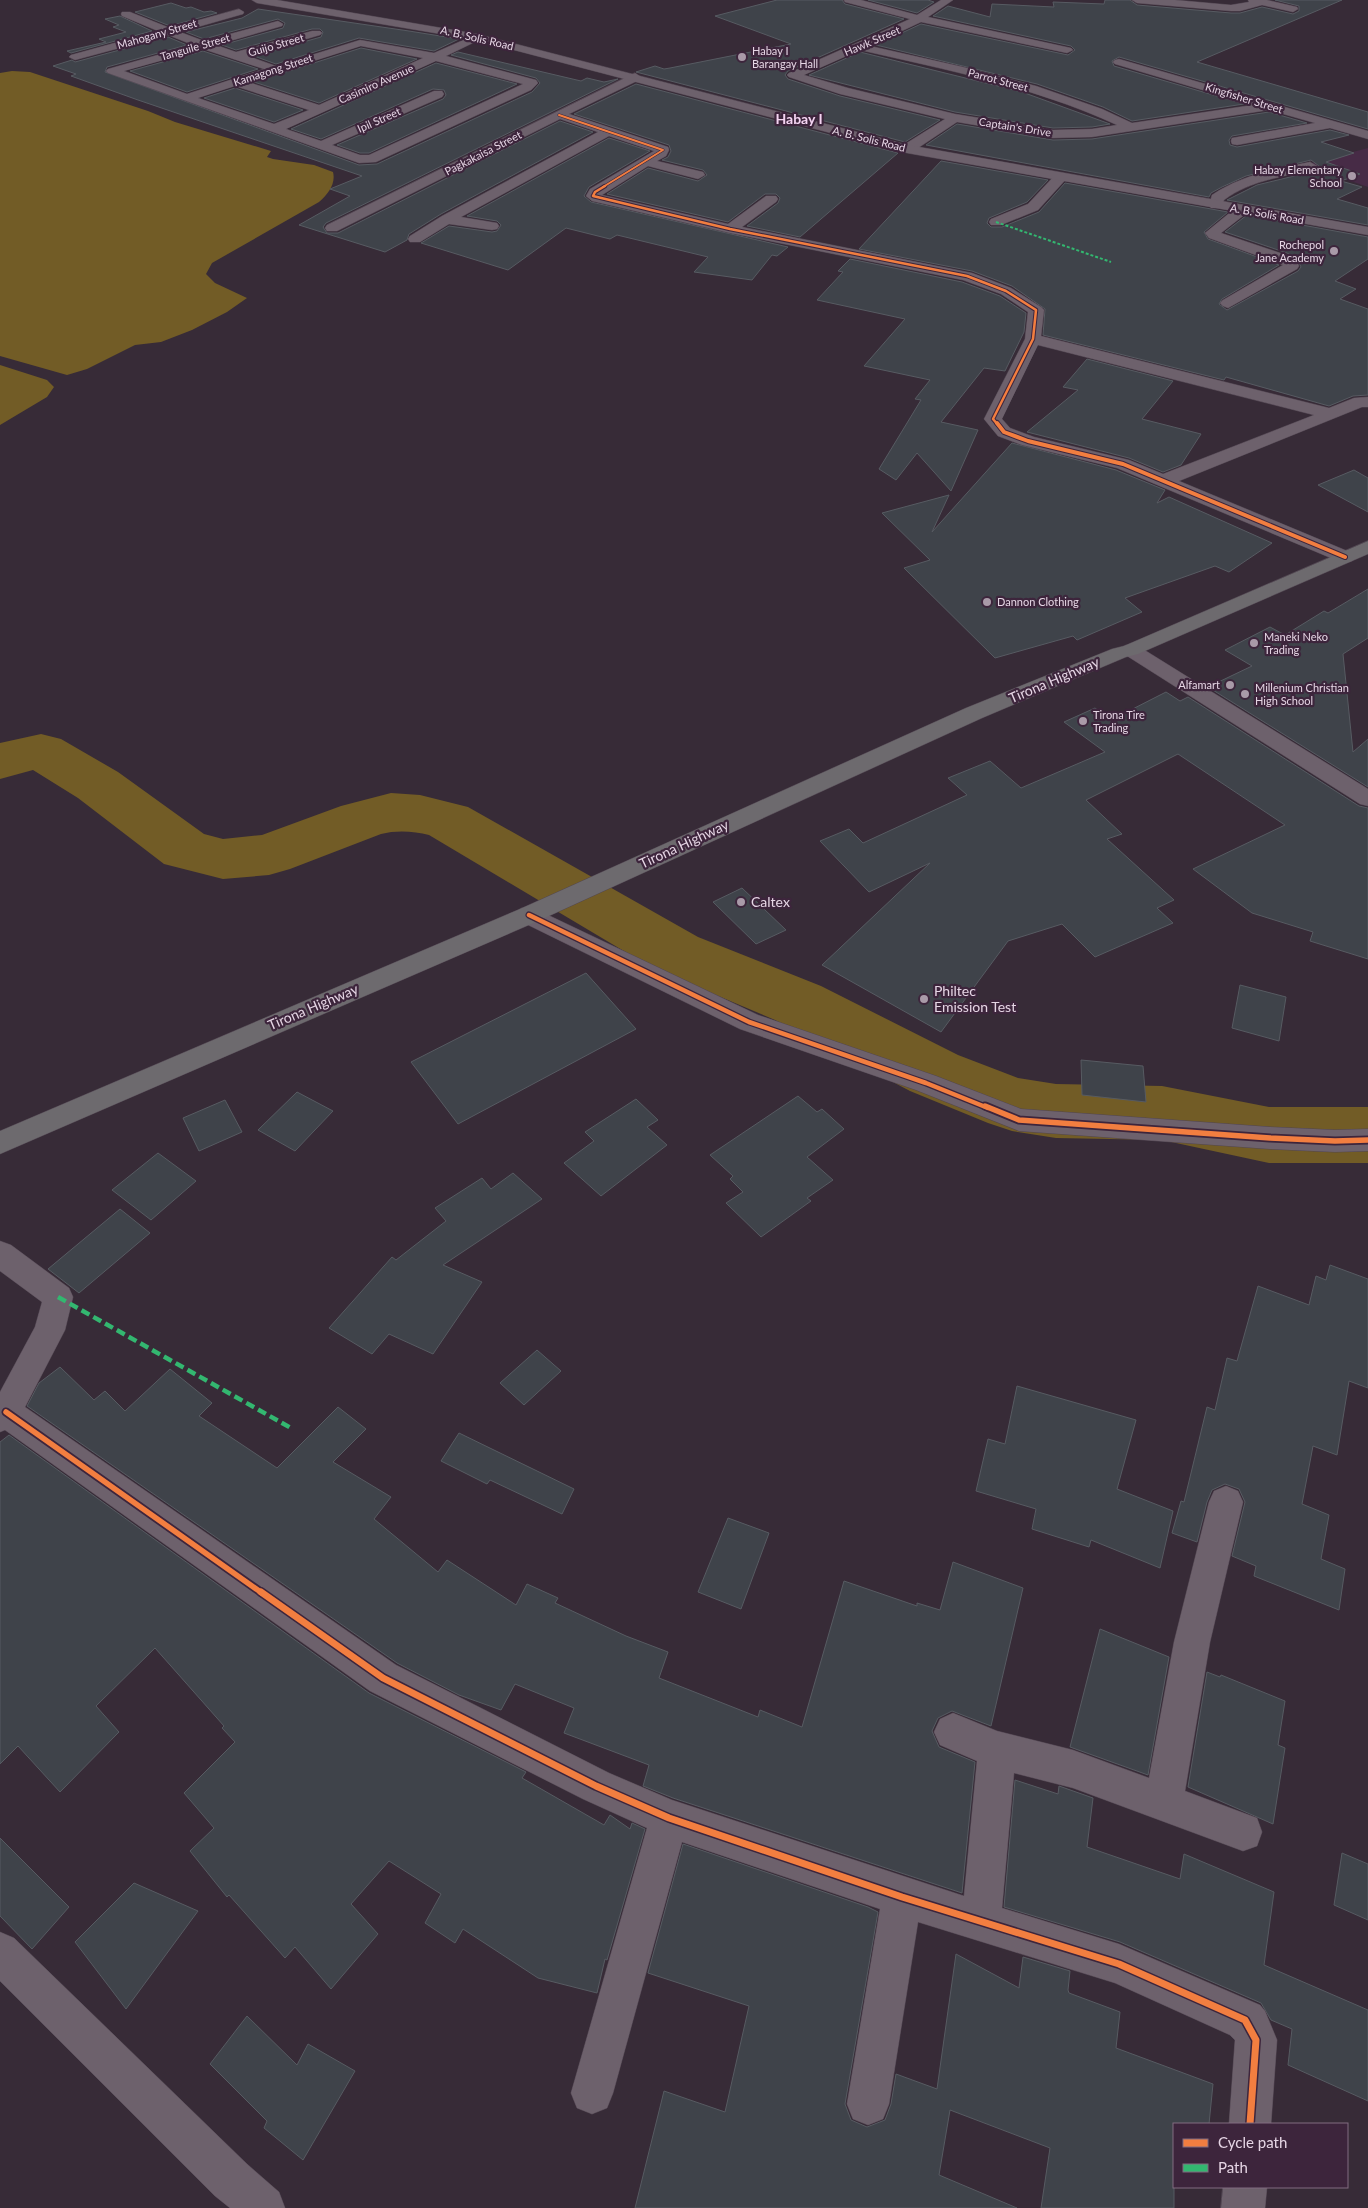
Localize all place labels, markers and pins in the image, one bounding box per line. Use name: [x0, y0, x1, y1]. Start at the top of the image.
place label: Habay I Barangay Hall: [752, 44, 818, 70]
marker: Habay I Barangay Hall: [736, 51, 748, 63]
place label: Habay Elementary School: [1254, 163, 1342, 189]
marker: Habay Elementary School: [1346, 170, 1358, 182]
place label: Rochepol Jane Academy: [1255, 238, 1324, 264]
marker: Rochepol Jane Academy: [1328, 245, 1340, 257]
place label: Dannon Clothing: [997, 595, 1079, 608]
marker: Dannon Clothing: [981, 596, 993, 608]
place label: Maneki Neko Trading: [1264, 630, 1328, 656]
marker: Maneki Neko Trading: [1248, 637, 1260, 649]
place label: Alfamart: [1178, 678, 1220, 691]
marker: Alfamart: [1224, 679, 1236, 691]
place label: Millenium Christian High School: [1255, 681, 1349, 707]
marker: Millenium Christian High School: [1239, 688, 1251, 700]
place label: Tirona Tire Trading: [1093, 708, 1145, 734]
marker: Tirona Tire Trading: [1077, 715, 1089, 727]
place label: Caltex: [751, 893, 790, 910]
marker: Caltex: [735, 896, 747, 908]
place label: Philtec Emission Test: [934, 982, 1016, 1015]
marker: Philtec Emission Test: [918, 993, 930, 1005]

